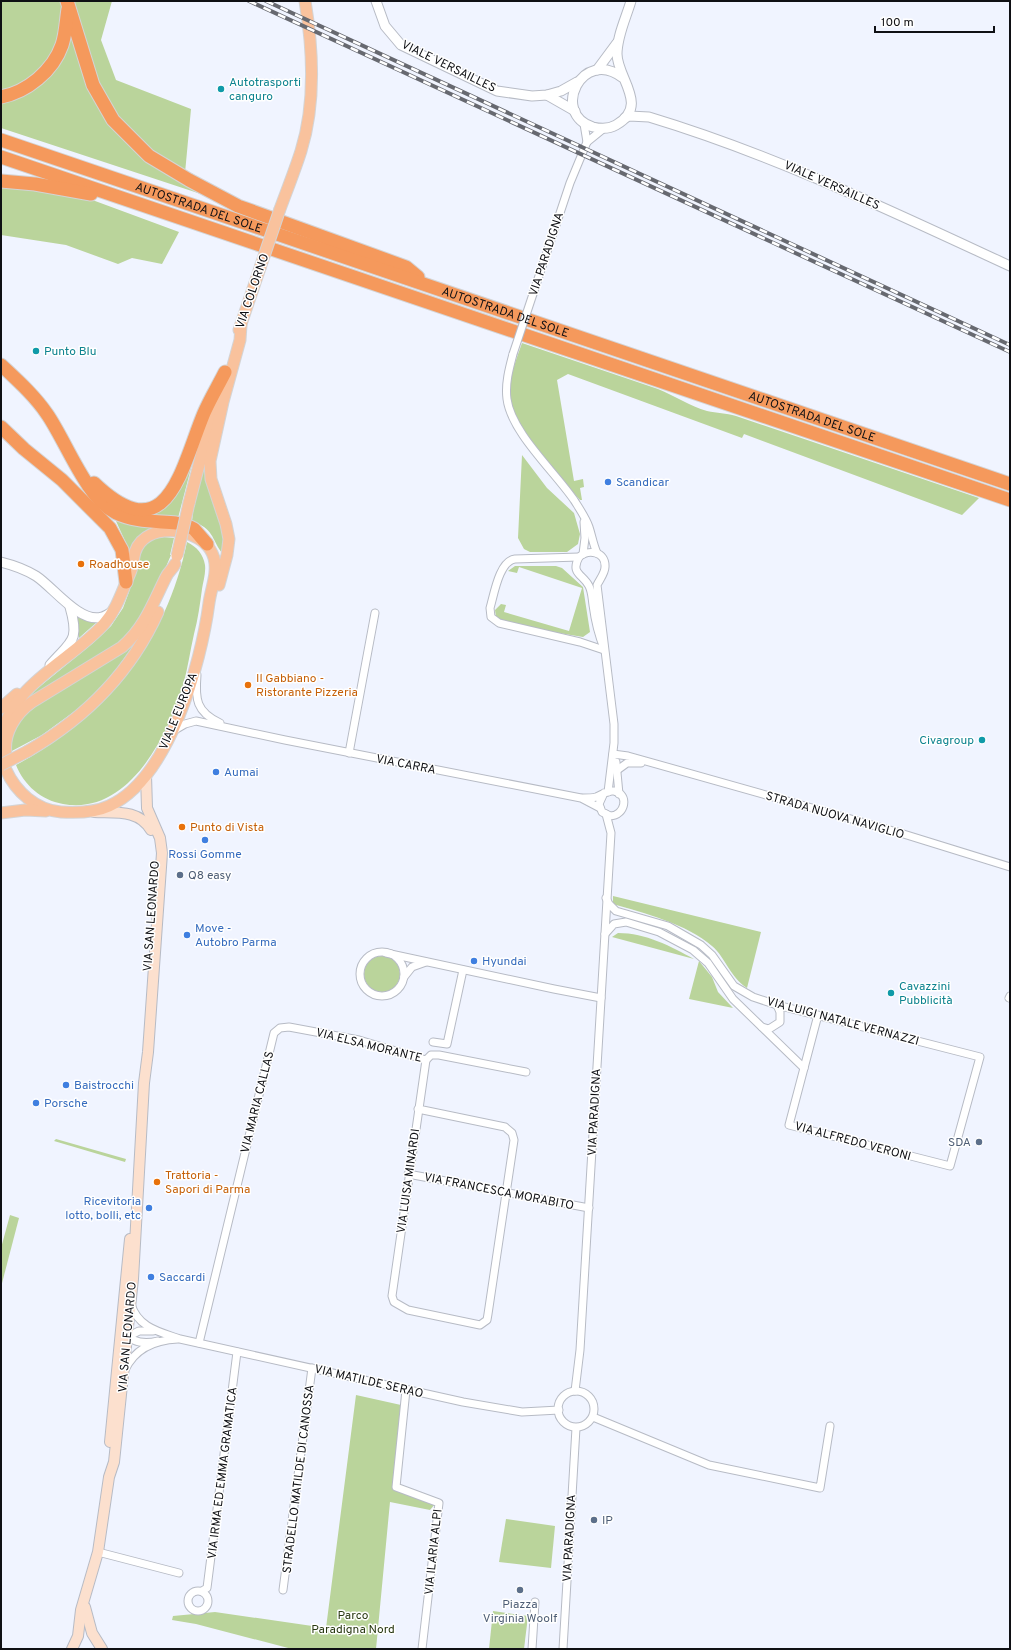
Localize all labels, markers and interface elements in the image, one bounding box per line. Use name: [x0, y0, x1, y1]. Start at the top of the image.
scale bar: [875, 8, 994, 34]
text: 100 m: [881, 15, 914, 31]
street label: VIALE VERSAILLES: [399, 37, 499, 97]
place label: Autotrasporti canguro: [229, 75, 301, 105]
marker: Autotrasporti canguro: [216, 84, 226, 94]
street label: VIALE VERSAILLES: [781, 158, 882, 214]
street label: AUTOSTRADA DEL SOLE: [133, 179, 264, 237]
street label: VIA PARADIGNA: [526, 210, 568, 298]
street label: VIA COLORNO: [233, 252, 273, 331]
street label: AUTOSTRADA DEL SOLE: [440, 284, 571, 342]
place label: Punto Blu: [44, 344, 97, 360]
marker: Punto Blu: [31, 346, 41, 356]
street label: AUTOSTRADA DEL SOLE: [746, 388, 877, 447]
place label: Scandicar: [616, 475, 669, 491]
marker: Scandicar: [603, 477, 613, 487]
place label: Roadhouse: [89, 557, 149, 573]
marker: Roadhouse: [76, 559, 86, 569]
street label: VIALE EUROPA: [156, 670, 202, 752]
place label: Il Gabbiano - Ristorante Pizzeria: [256, 671, 358, 701]
marker: Il Gabbiano - Ristorante Pizzeria: [243, 680, 253, 690]
place label: Civagroup: [919, 733, 974, 749]
marker: Civagroup: [977, 735, 987, 745]
street label: VIA CARRA: [374, 751, 437, 779]
place label: Aumai: [224, 765, 259, 781]
marker: Aumai: [211, 767, 221, 777]
street label: STRADA NUOVA NAVIGLIO: [764, 789, 906, 843]
place label: Punto di Vista: [190, 820, 264, 836]
marker: Punto di Vista: [177, 822, 187, 832]
marker: Rossi Gomme: [200, 835, 210, 845]
place label: Rossi Gomme: [168, 847, 242, 863]
street label: VIA SAN LEONARDO: [140, 860, 164, 972]
place label: Q8 easy: [188, 868, 231, 884]
marker: Q8 easy: [175, 870, 185, 880]
place label: Move - Autobro Parma: [195, 921, 276, 951]
marker: Move - Autobro Parma: [182, 930, 192, 940]
place label: Hyundai: [482, 954, 527, 970]
marker: Hyundai: [469, 956, 479, 966]
place label: Cavazzini Pubblicità: [899, 979, 953, 1009]
marker: Cavazzini Pubblicità: [886, 988, 896, 998]
street label: VIA LUIGI NATALE VERNAZZI: [765, 994, 921, 1050]
street label: VIA ELSA MORANTE: [314, 1025, 424, 1067]
street label: VIA MARIA CALLAS: [238, 1050, 278, 1155]
street label: VIA PARADIGNA: [585, 1068, 605, 1156]
place label: Baistrocchi: [74, 1078, 134, 1094]
marker: Baistrocchi: [61, 1080, 71, 1090]
place label: Porsche: [44, 1096, 88, 1112]
marker: Porsche: [31, 1098, 41, 1108]
street label: VIA ALFREDO VERONI: [793, 1119, 913, 1165]
street label: VIA LUISA MINARDI: [394, 1128, 424, 1235]
place label: SDA: [948, 1135, 971, 1151]
marker: SDA: [974, 1137, 984, 1147]
place label: Trattoria - Sapori di Parma: [165, 1168, 250, 1198]
street label: VIA FRANCESCA MORABITO: [422, 1170, 575, 1214]
marker: Trattoria - Sapori di Parma: [152, 1177, 162, 1187]
place label: Ricevitoria lotto, bolli, etc: [65, 1194, 141, 1224]
marker: Ricevitoria lotto, bolli, etc: [144, 1203, 154, 1213]
place label: Saccardi: [159, 1270, 205, 1286]
marker: Saccardi: [146, 1272, 156, 1282]
street label: VIA SAN LEONARDO: [115, 1281, 141, 1393]
street label: VIA MATILDE SERAO: [313, 1362, 425, 1402]
street label: STRADELLO MATILDE DI CANOSSA: [279, 1384, 319, 1574]
street label: VIA IRMA ED EMMA GRAMATICA: [204, 1386, 242, 1560]
street label: VIA PARADIGNA: [560, 1494, 580, 1582]
street label: VIA ILARIA ALPI: [422, 1508, 446, 1596]
place label: IP: [602, 1513, 613, 1529]
marker: IP: [589, 1515, 599, 1525]
marker: Piazza Virginia Woolf: [515, 1585, 525, 1595]
place label: Piazza Virginia Woolf: [483, 1597, 557, 1627]
park label: Parco Paradigna Nord: [311, 1608, 395, 1638]

